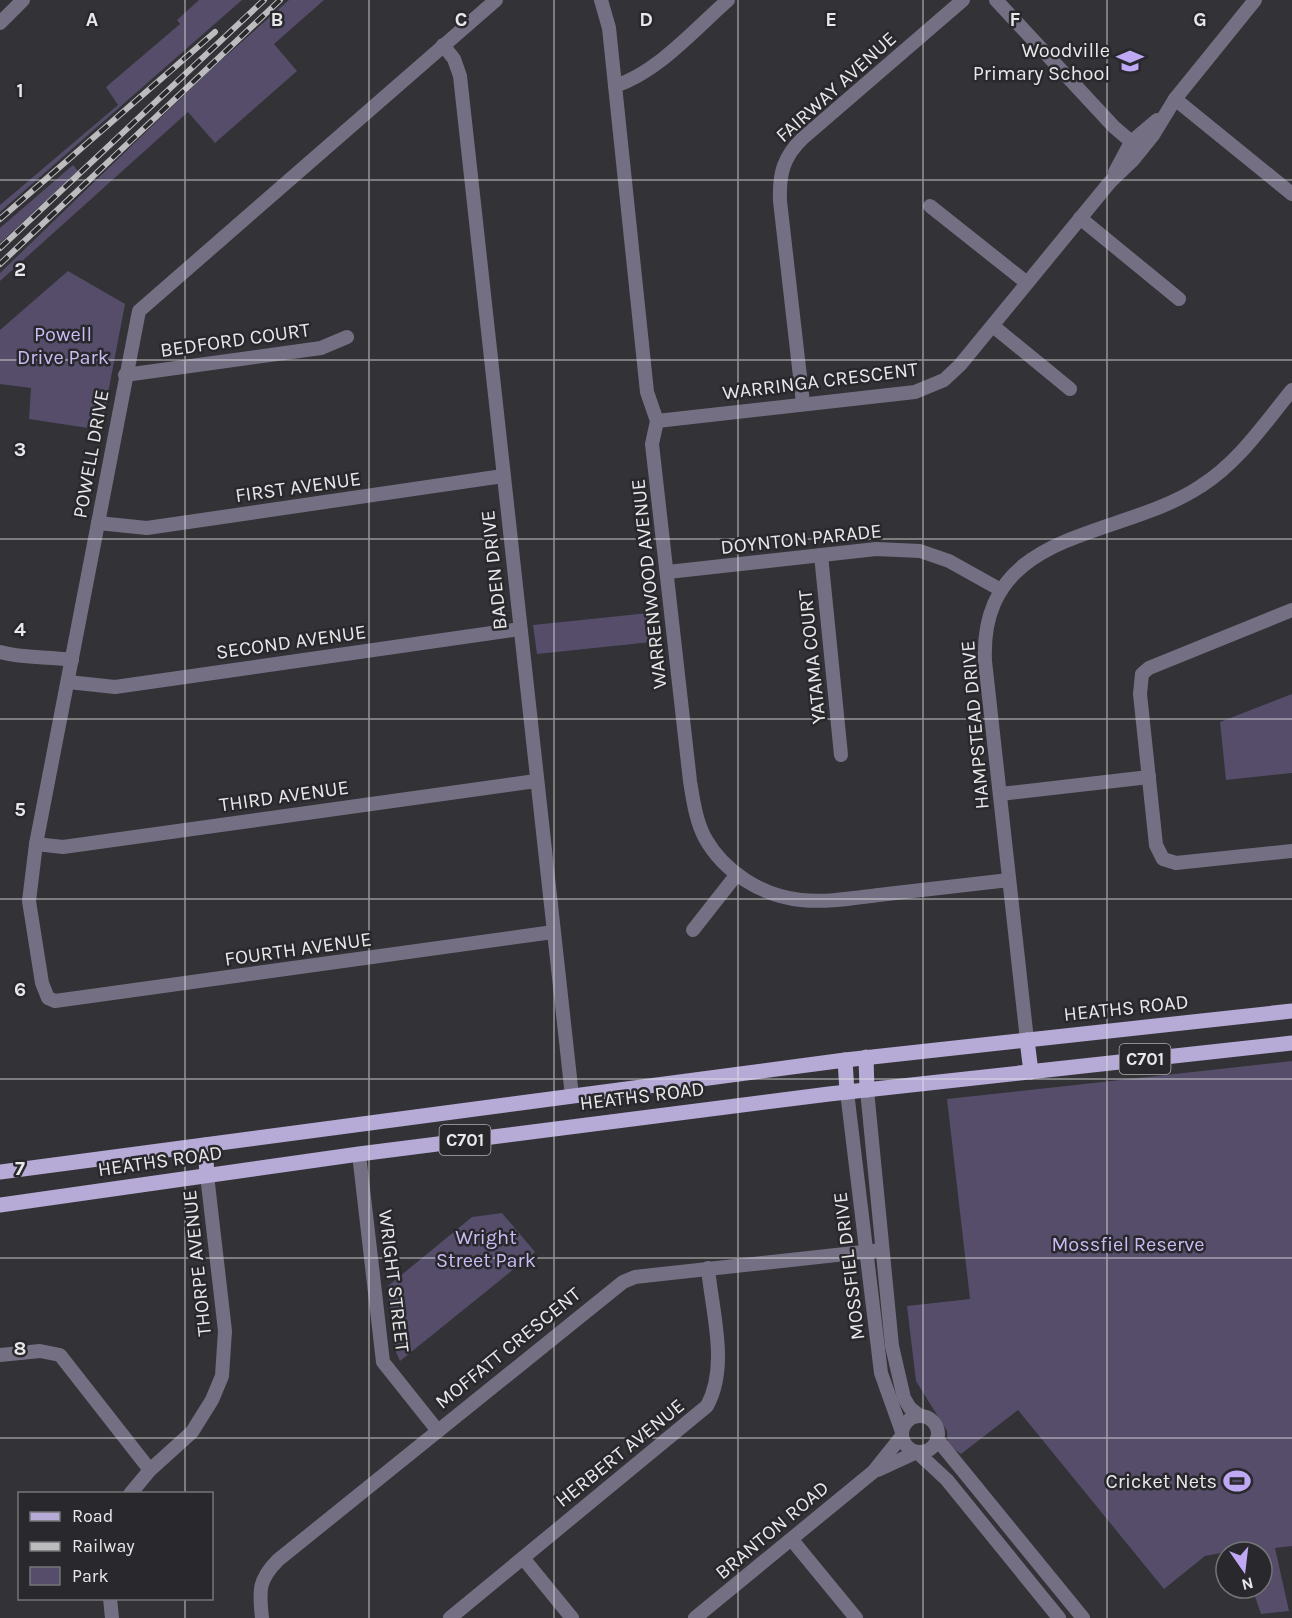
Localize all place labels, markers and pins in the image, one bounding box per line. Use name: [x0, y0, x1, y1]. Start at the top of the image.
place label: Woodville Primary School: [973, 39, 1110, 85]
school or university icon: Woodville Primary School: [1115, 46, 1145, 76]
sports icon: Cricket Nets: [1222, 1466, 1252, 1496]
place label: Cricket Nets: [1105, 1470, 1217, 1493]

